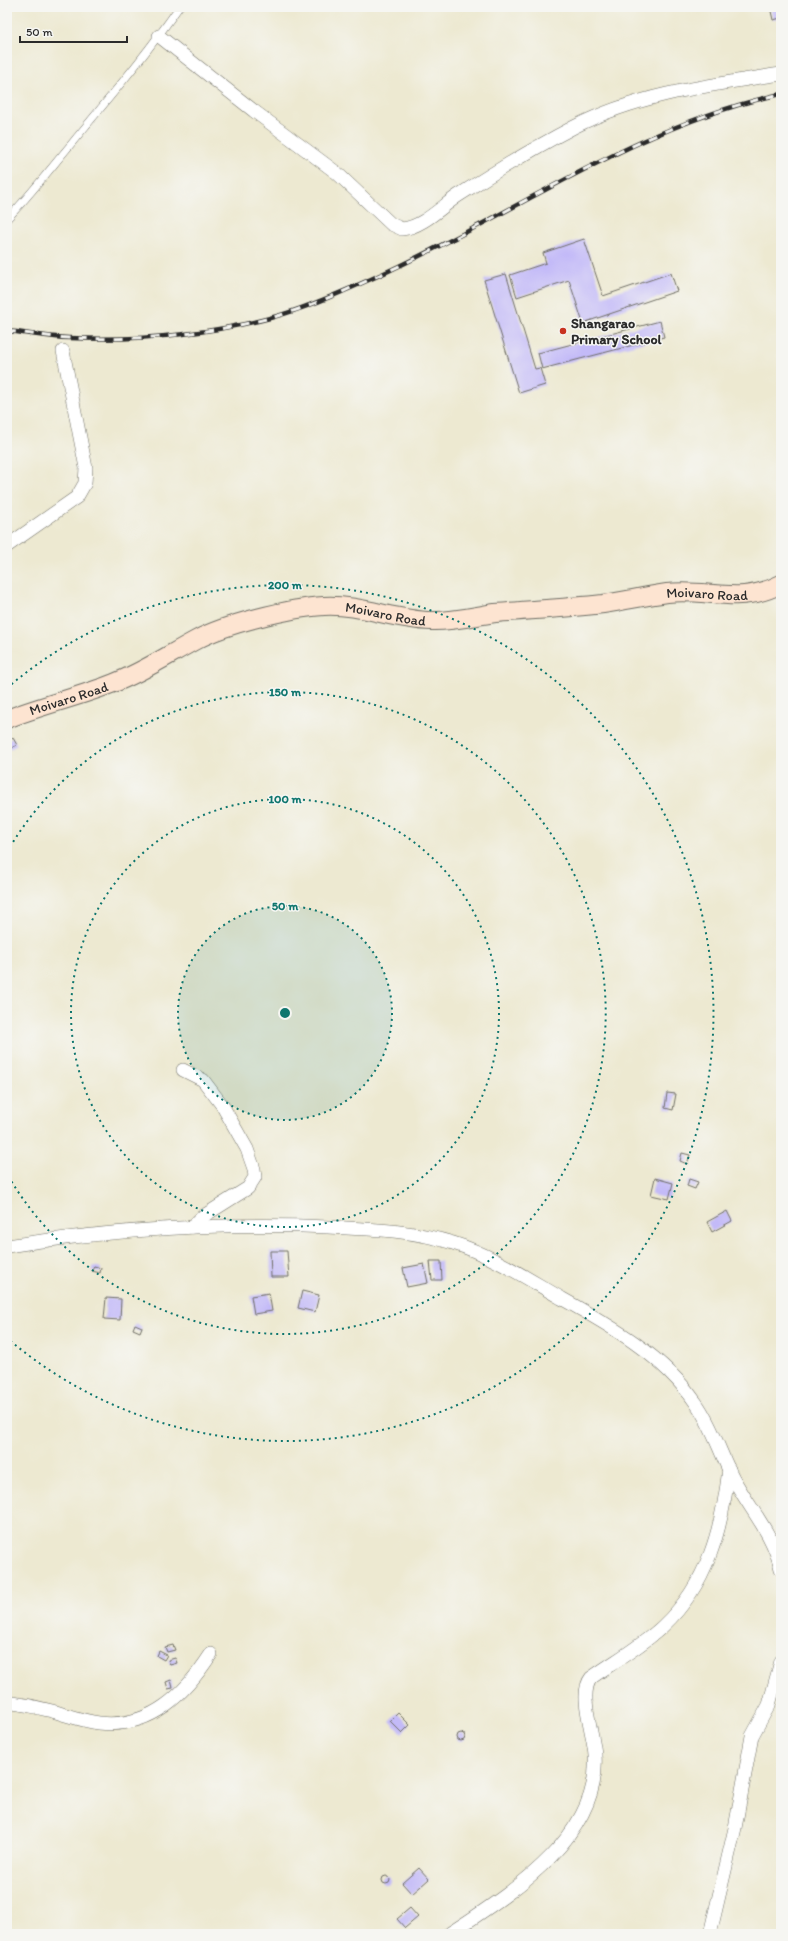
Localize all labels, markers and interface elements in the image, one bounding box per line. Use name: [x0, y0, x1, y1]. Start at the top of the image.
scale bar: [20, 18, 127, 44]
text: 50 m: [26, 25, 52, 39]
place label: Shangarao Primary School: [571, 315, 663, 348]
marker: Shangarao Primary School: [558, 326, 568, 336]
text: 200 m: [268, 578, 303, 592]
street label: Moivaro Road: [666, 584, 749, 604]
street label: Moivaro Road: [344, 599, 427, 630]
street label: Moivaro Road: [27, 678, 111, 719]
text: 150 m: [269, 685, 302, 699]
text: 100 m: [268, 792, 302, 806]
text: 50 m: [272, 899, 299, 913]
centre of rings: [278, 1006, 292, 1020]

